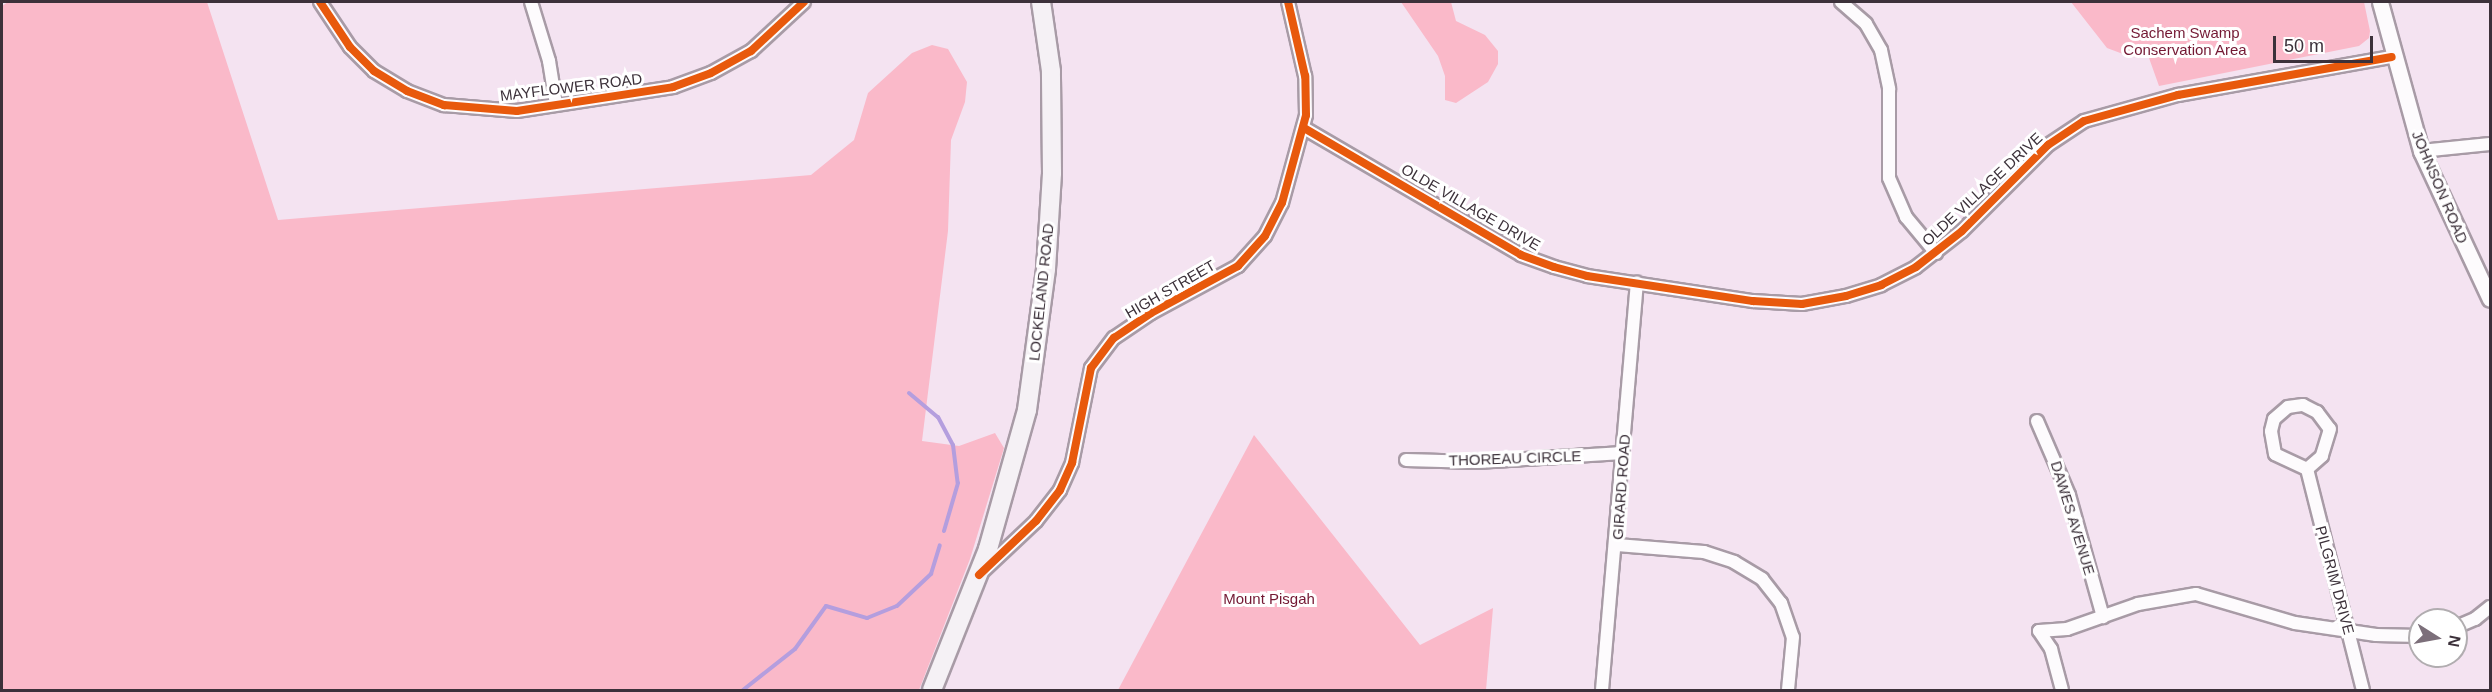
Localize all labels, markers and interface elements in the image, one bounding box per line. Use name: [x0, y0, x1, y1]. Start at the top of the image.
park label: Sachem Swamp Conservation Area: [2123, 23, 2247, 58]
scale bar: [2276, 24, 2376, 62]
text: 50 m: [2284, 36, 2324, 56]
street label: MAYFLOWER ROAD: [499, 69, 643, 105]
street label: JOHNSON ROAD: [2408, 128, 2472, 246]
street label: OLDE VILLAGE DRIVE: [1918, 129, 2046, 249]
street label: OLDE VILLAGE DRIVE: [1398, 160, 1544, 254]
street label: LOCKELAND ROAD: [1025, 222, 1057, 362]
street label: HIGH STREET: [1122, 256, 1218, 322]
street label: GIRARD ROAD: [1608, 434, 1634, 540]
street label: THOREAU CIRCLE: [1448, 447, 1582, 469]
street label: DAWES AVENUE: [2047, 458, 2099, 578]
street label: PILGRIM DRIVE: [2312, 524, 2358, 636]
park label: Mount Pisgah: [1223, 590, 1315, 608]
north arrow: [2408, 608, 2468, 668]
text: N: [2445, 634, 2464, 648]

